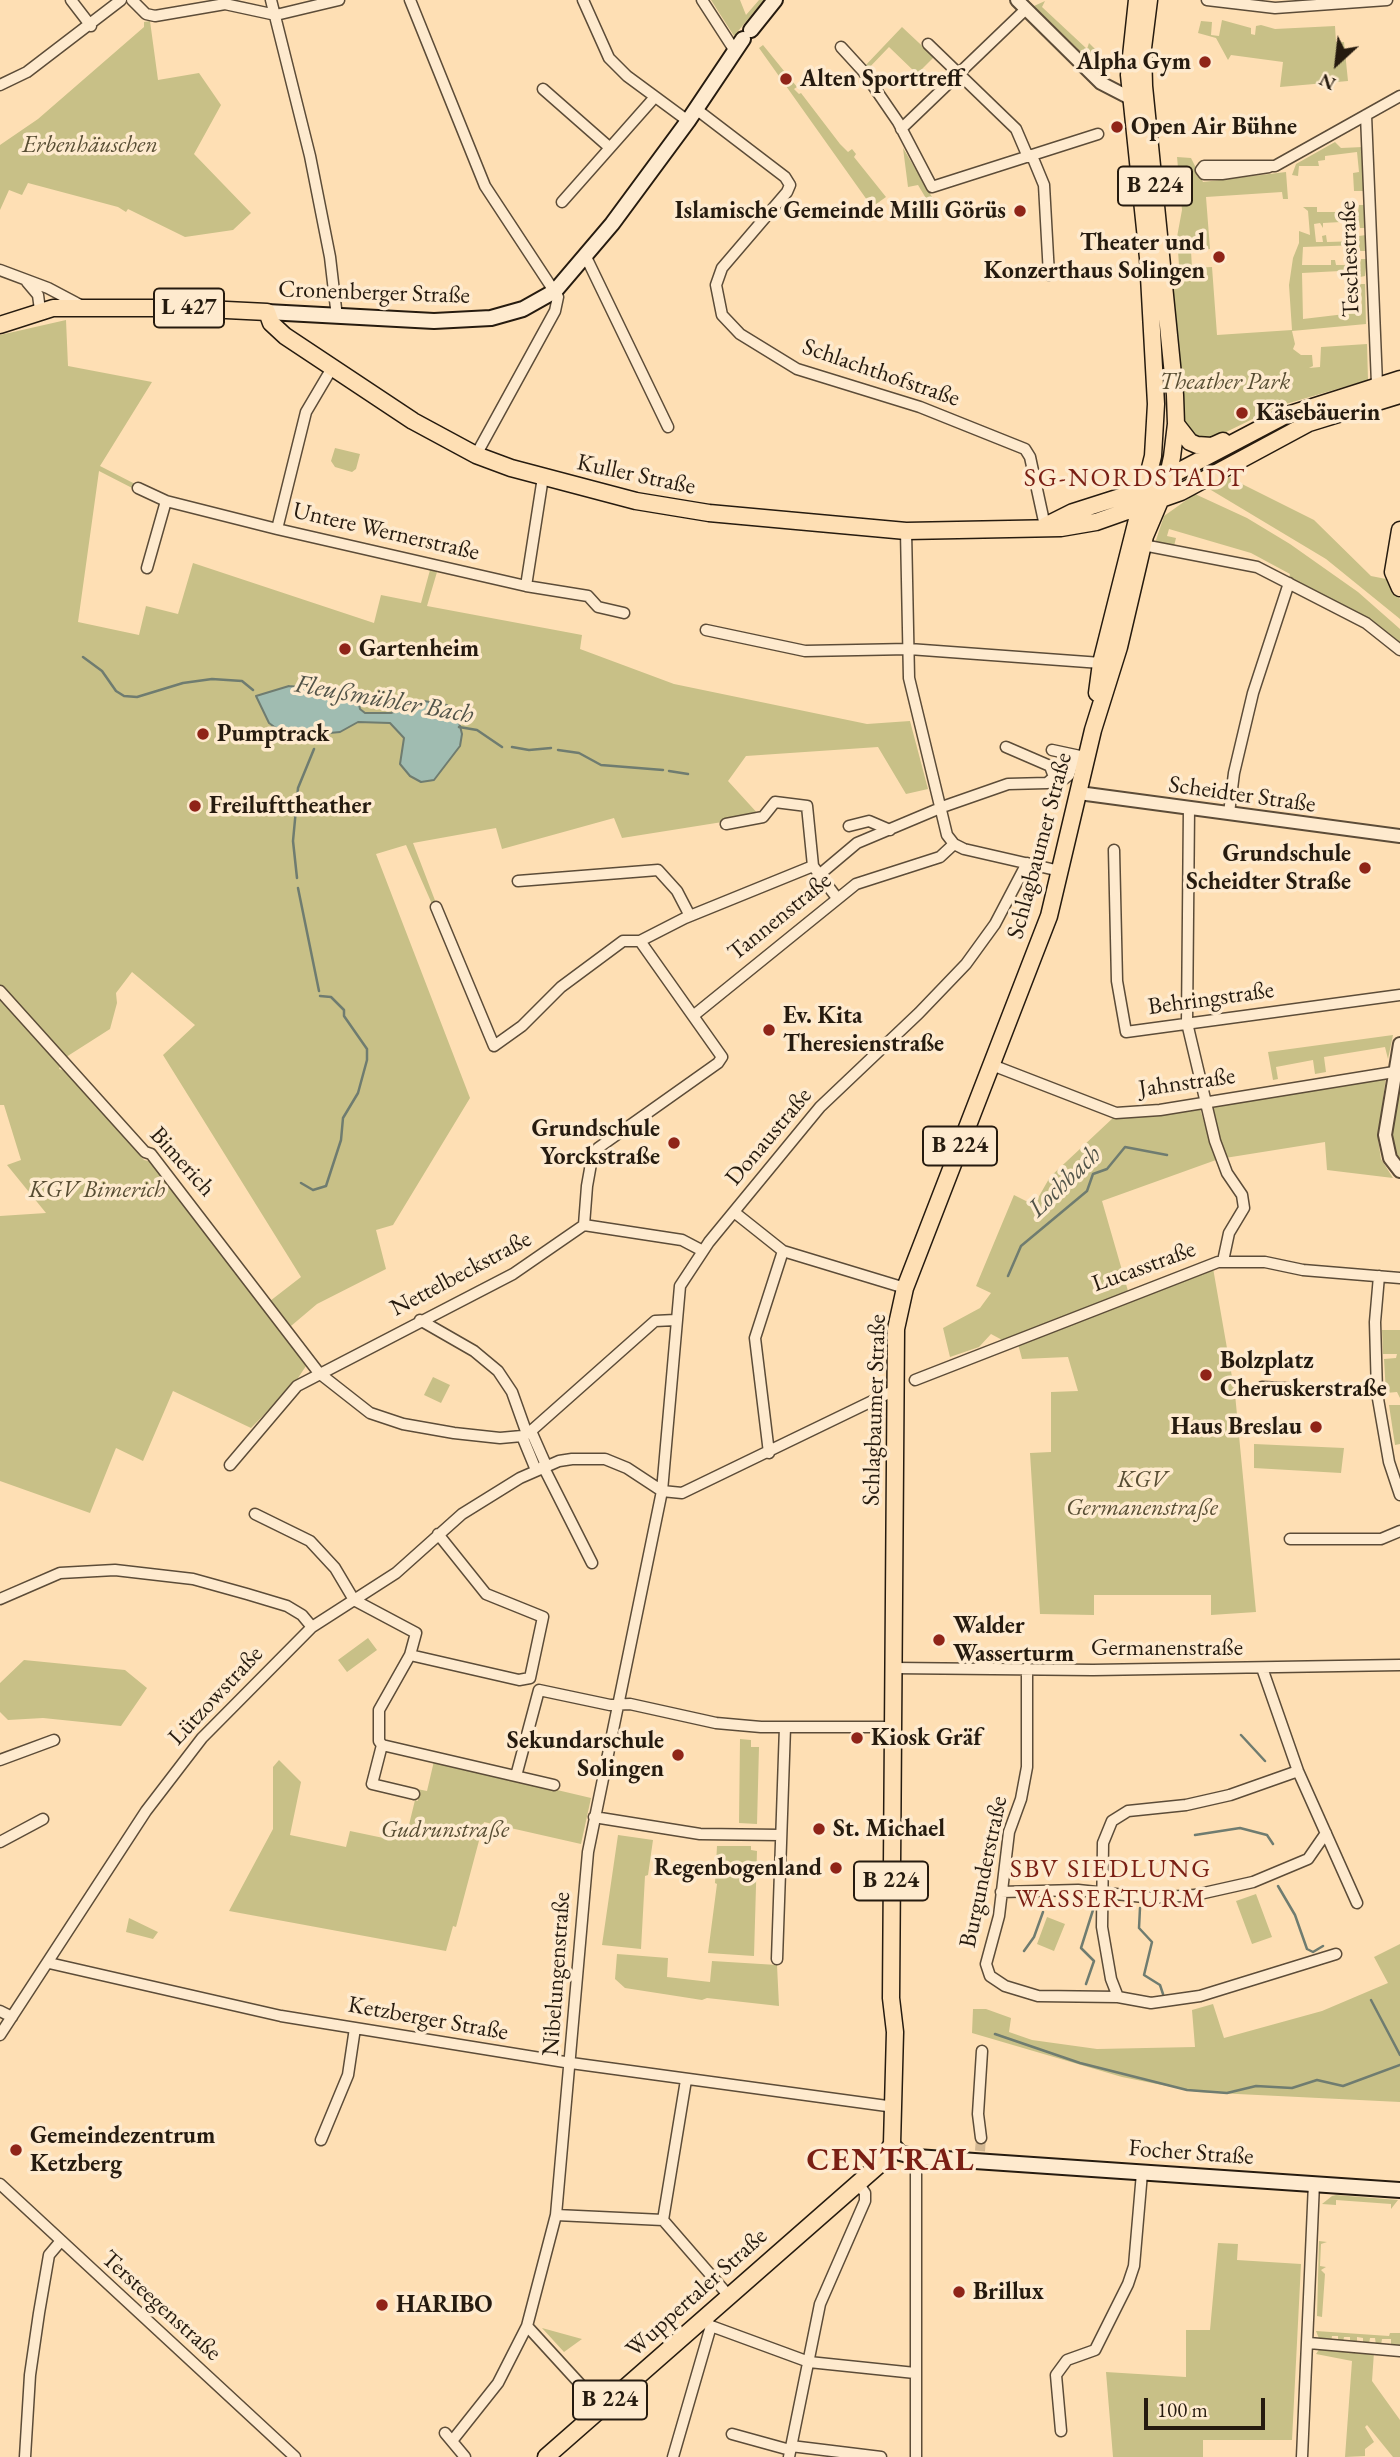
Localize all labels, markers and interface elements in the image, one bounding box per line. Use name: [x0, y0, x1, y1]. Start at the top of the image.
north arrow: [1302, 28, 1372, 98]
place label: Alpha Gym: [1076, 48, 1191, 76]
marker: Alpha Gym: [1197, 54, 1213, 70]
place label: Alten Sporttreff: [800, 65, 963, 93]
text: N: [1315, 68, 1340, 97]
marker: Alten Sporttreff: [778, 71, 794, 87]
place label: Open Air Bühne: [1131, 113, 1297, 141]
marker: Open Air Bühne: [1109, 119, 1125, 135]
park label: Erbenhäuschen: [22, 131, 158, 159]
road number: B 224: [1118, 167, 1192, 206]
place label: Islamische Gemeinde Milli Görüs: [675, 197, 1006, 225]
street label: Teschestraße: [1334, 200, 1366, 318]
marker: Islamische Gemeinde Milli Görüs: [1012, 203, 1028, 219]
place label: Theater und Konzerthaus Solingen: [984, 229, 1205, 285]
marker: Theater und Konzerthaus Solingen: [1211, 249, 1227, 265]
street label: Cronenberger Straße: [278, 275, 470, 311]
road number: L 427: [154, 288, 224, 328]
street label: Schlachthofstraße: [799, 333, 963, 413]
park label: Theather Park: [1160, 368, 1290, 396]
place label: Käsebäuerin: [1256, 399, 1380, 427]
marker: Käsebäuerin: [1234, 405, 1250, 421]
street label: Kuller Straße: [574, 448, 698, 502]
district label: SG-NORDSTADT: [1025, 463, 1245, 495]
street label: Untere Wernerstraße: [290, 497, 482, 567]
place label: Gartenheim: [359, 635, 479, 663]
marker: Gartenheim: [337, 641, 353, 657]
water label: Fleußmühler Bach: [292, 669, 476, 731]
place label: Pumptrack: [217, 720, 329, 748]
marker: Pumptrack: [195, 726, 211, 742]
street label: Schlagbaumer Straße: [1001, 750, 1079, 942]
street label: Scheidter Straße: [1167, 770, 1317, 820]
place label: Freilufttheather: [209, 792, 371, 820]
marker: Freilufttheather: [187, 798, 203, 814]
place label: Grundschule Scheidter Straße: [1186, 840, 1351, 896]
marker: Grundschule Scheidter Straße: [1357, 860, 1373, 876]
street label: Tannenstraße: [722, 867, 838, 967]
street label: Behringstraße: [1146, 976, 1276, 1022]
place label: Ev. Kita Theresienstraße: [783, 1002, 944, 1058]
marker: Ev. Kita Theresienstraße: [761, 1022, 777, 1038]
street label: Jahnstraße: [1137, 1062, 1237, 1104]
street label: Donaustraße: [720, 1082, 818, 1192]
place label: Grundschule Yorckstraße: [532, 1115, 660, 1171]
street label: Bimerich: [143, 1121, 221, 1203]
road number: B 224: [923, 1126, 997, 1166]
marker: Grundschule Yorckstraße: [666, 1135, 682, 1151]
water label: Lochbach: [1022, 1140, 1108, 1224]
park label: KGV Bimerich: [29, 1176, 165, 1204]
street label: Nettelbeckstraße: [386, 1225, 536, 1323]
street label: Lucasstraße: [1088, 1235, 1200, 1299]
street label: Schlagbaumer Straße: [857, 1314, 893, 1506]
place label: Bolzplatz Cheruskerstraße: [1220, 1347, 1387, 1403]
marker: Bolzplatz Cheruskerstraße: [1198, 1367, 1214, 1383]
place label: Haus Breslau: [1171, 1413, 1302, 1441]
marker: Haus Breslau: [1308, 1419, 1324, 1435]
park label: KGV Germanenstraße: [1066, 1466, 1218, 1522]
place label: Walder Wasserturm: [953, 1612, 1074, 1668]
marker: Walder Wasserturm: [931, 1632, 947, 1648]
street label: Germanenstraße: [1091, 1634, 1243, 1662]
street label: Lützowstraße: [163, 1640, 269, 1752]
place label: Kiosk Gräf: [871, 1724, 982, 1752]
place label: Sekundarschule Solingen: [507, 1727, 664, 1783]
marker: Kiosk Gräf: [849, 1730, 865, 1746]
marker: Sekundarschule Solingen: [670, 1747, 686, 1763]
street label: Burgunderstraße: [954, 1794, 1014, 1950]
place label: St. Michael: [833, 1815, 945, 1843]
park label: Gudrunstraße: [381, 1816, 509, 1844]
marker: St. Michael: [811, 1821, 827, 1837]
place label: Regenbogenland: [654, 1854, 822, 1882]
district label: SBV SIEDLUNG WASSERTURM: [1011, 1854, 1211, 1916]
marker: Regenbogenland: [828, 1860, 844, 1876]
road number: B 224: [854, 1862, 928, 1900]
street label: Nibelungenstraße: [537, 1891, 577, 2057]
street label: Ketzberger Straße: [346, 1991, 510, 2047]
place label: Gemeindezentrum Ketzberg: [30, 2122, 215, 2178]
street label: Focher Straße: [1127, 2134, 1255, 2172]
marker: Gemeindezentrum Ketzberg: [8, 2142, 24, 2158]
district label: CENTRAL: [807, 2142, 975, 2180]
street label: Wuppertaler Straße: [621, 2222, 773, 2364]
street label: Tersteegenstraße: [95, 2245, 227, 2367]
place label: Brillux: [973, 2278, 1044, 2306]
marker: Brillux: [951, 2284, 967, 2300]
place label: HARIBO: [396, 2291, 492, 2319]
marker: HARIBO: [374, 2297, 390, 2313]
road number: B 224: [573, 2380, 647, 2420]
scale bar: [1148, 2384, 1269, 2428]
text: 100 m: [1157, 2396, 1208, 2423]

